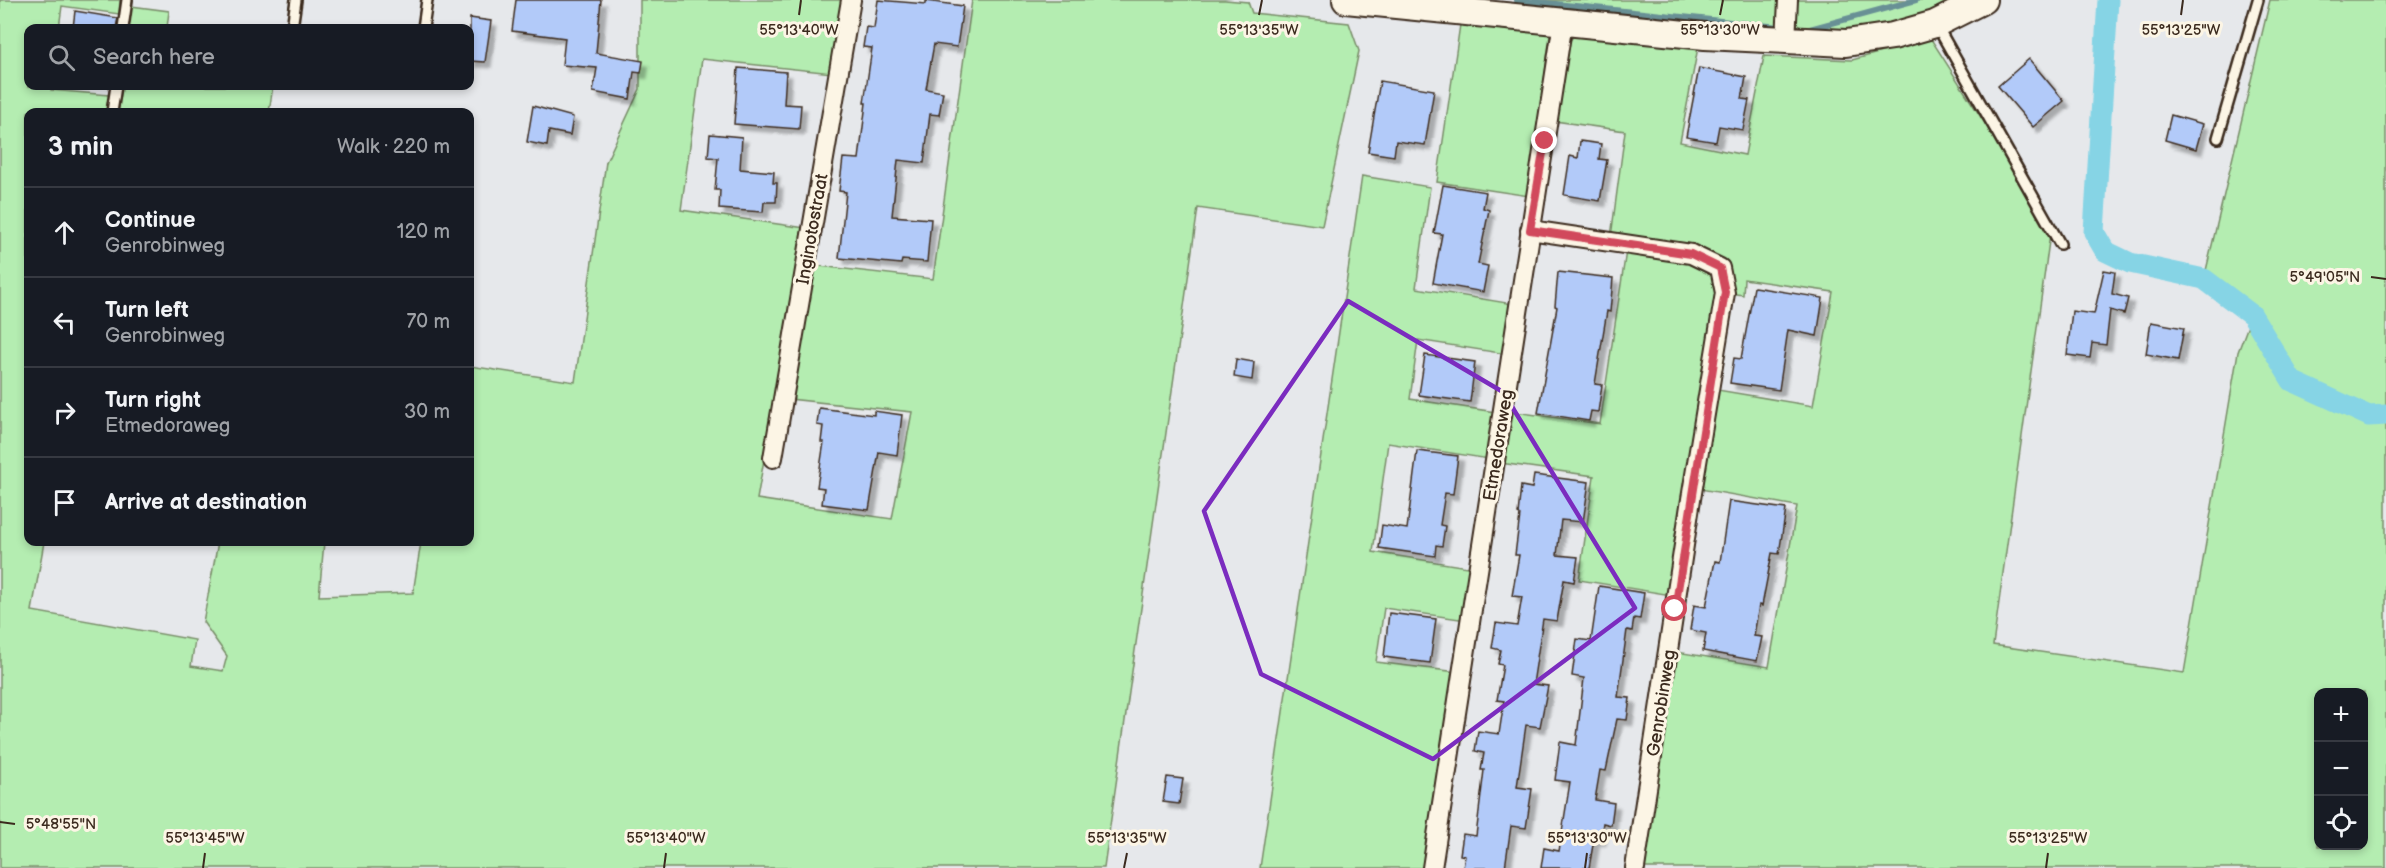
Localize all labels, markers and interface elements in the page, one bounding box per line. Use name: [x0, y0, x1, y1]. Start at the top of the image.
text: 55°13'40"W: [759, 21, 839, 40]
text: 55°13'35"W: [1219, 21, 1299, 40]
text: 55°13'30"W: [1680, 21, 1760, 40]
text: 55°13'25"W: [2141, 21, 2221, 40]
search box: [24, 24, 474, 90]
icon: search: [45, 41, 78, 74]
text: Search here: [93, 44, 215, 71]
route end: [1531, 127, 1557, 153]
text: 3 min: [48, 132, 113, 163]
text: Walk · 220 m: [337, 135, 450, 159]
street label: Inginotostraat: [792, 172, 833, 286]
text: Continue: [105, 207, 195, 234]
icon: ahead: [48, 216, 81, 249]
text: 120 m: [397, 220, 450, 244]
text: Genrobinweg: [105, 234, 225, 258]
text: 5°49'05"N: [2290, 268, 2360, 287]
text: Turn left: [105, 297, 189, 324]
icon: left: [48, 306, 81, 339]
text: 70 m: [406, 310, 450, 334]
text: Genrobinweg: [105, 324, 225, 348]
text: Turn right: [105, 387, 201, 414]
street label: Etmedoraweg: [1479, 388, 1518, 502]
icon: right: [48, 396, 81, 429]
text: 30 m: [404, 400, 450, 424]
text: Etmedoraweg: [105, 414, 230, 438]
icon: arrive: [48, 486, 81, 519]
text: Arrive at destination: [105, 489, 307, 516]
route start: [1661, 595, 1687, 621]
street label: Genrobinweg: [1643, 648, 1680, 758]
map controls: [2314, 688, 2368, 850]
button: +: [2314, 688, 2368, 742]
button: −: [2314, 742, 2368, 796]
button: locate: [2314, 796, 2368, 850]
text: 5°48'55"N: [26, 815, 96, 834]
text: 55°13'45"W: [165, 829, 245, 848]
text: 55°13'40"W: [626, 829, 706, 848]
text: 55°13'35"W: [1087, 829, 1167, 848]
text: 55°13'30"W: [1547, 829, 1627, 848]
text: 55°13'25"W: [2008, 829, 2088, 848]

